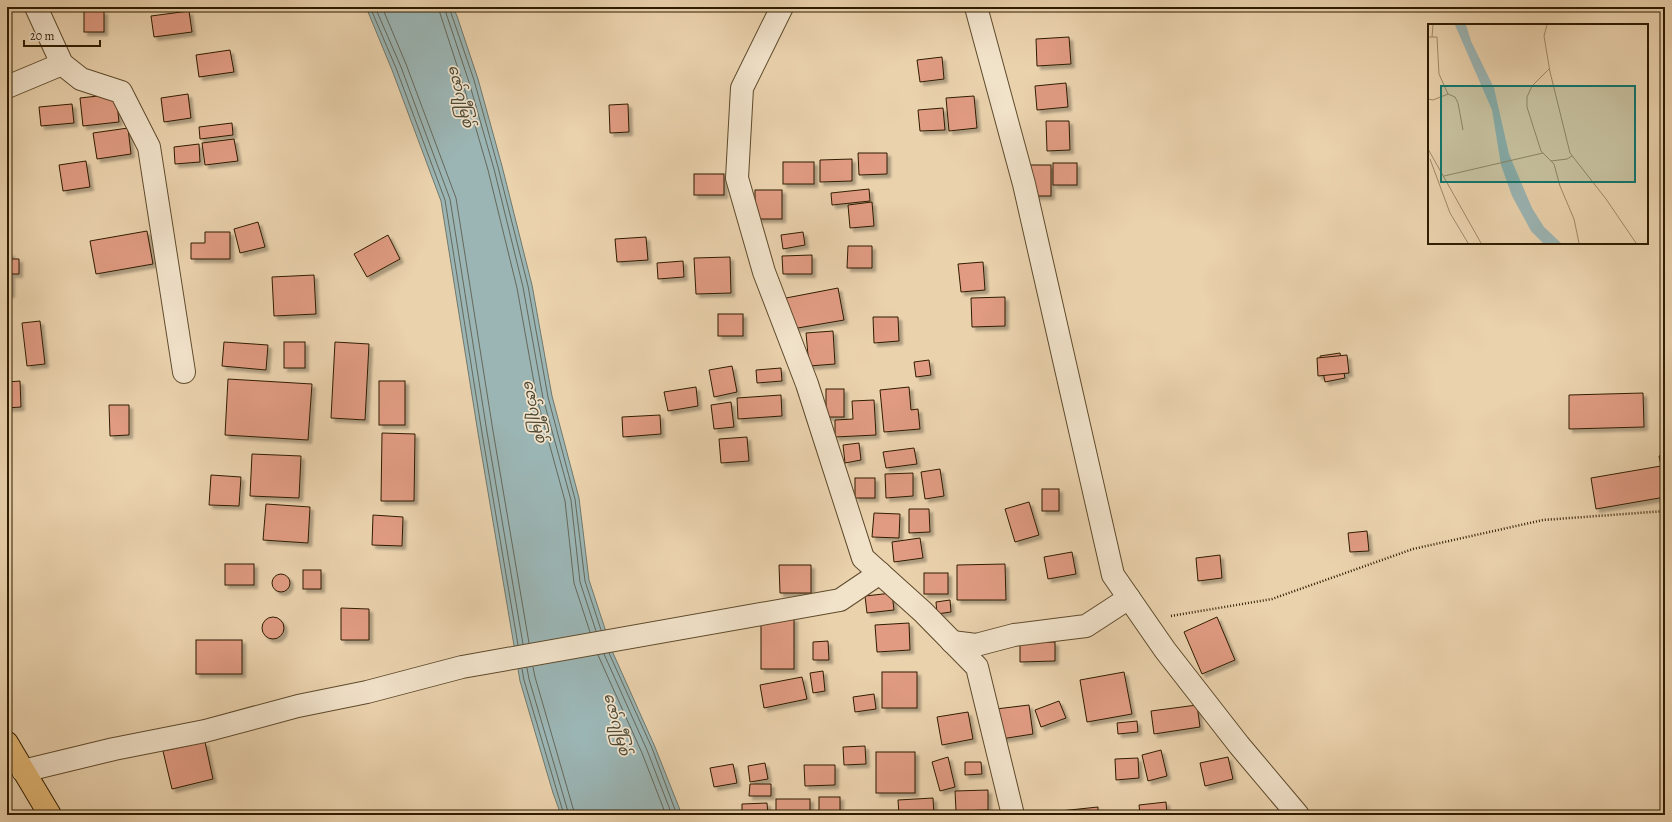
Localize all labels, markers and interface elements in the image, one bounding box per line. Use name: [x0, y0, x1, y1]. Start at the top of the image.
scale bar: [24, 22, 100, 48]
inset map: [1428, 24, 1648, 244]
text: 20 m: [30, 28, 54, 44]
water label: ဇော်ဂျီမြစ်: [442, 62, 480, 131]
water label: ဇော်ဂျီမြစ်: [517, 377, 553, 446]
water label: ဇော်ဂျီမြစ်: [597, 690, 636, 759]

